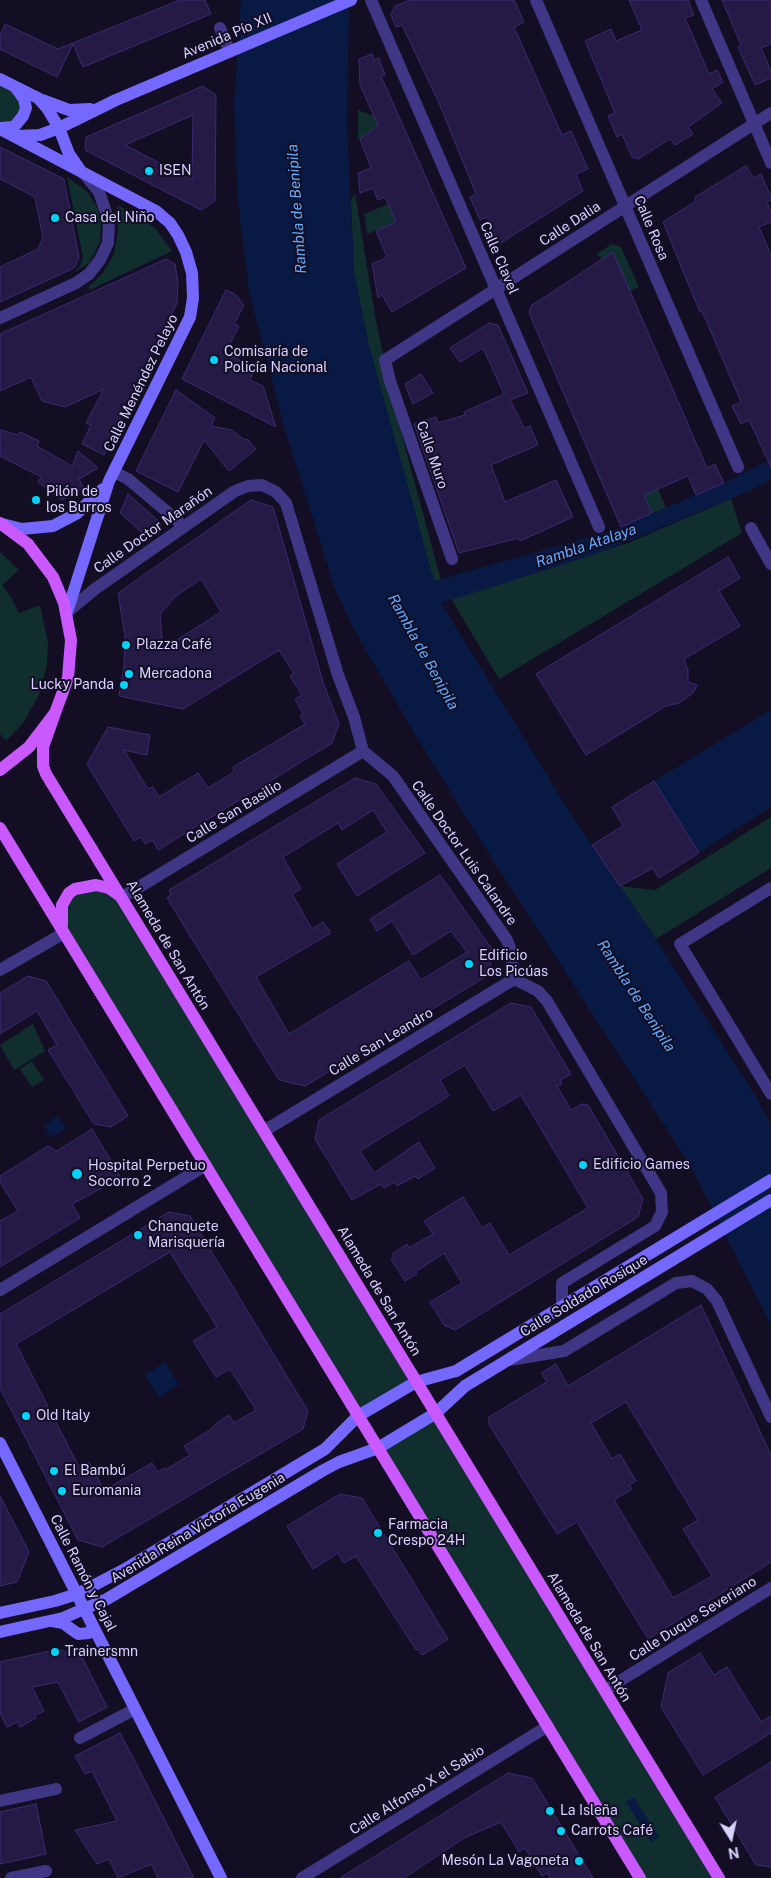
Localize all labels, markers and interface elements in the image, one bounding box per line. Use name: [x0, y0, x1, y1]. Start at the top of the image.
street label: Avenida Pío XII: [179, 9, 275, 63]
water label: Rambla de Benipila: [283, 144, 311, 274]
place label: ISEN: [159, 163, 192, 179]
marker: ISEN: [143, 165, 155, 177]
street label: Calle Rosa: [630, 193, 672, 263]
street label: Calle Dalia: [536, 198, 604, 250]
place label: Casa del Niño: [65, 210, 155, 226]
marker: Casa del Niño: [49, 212, 61, 224]
street label: Calle Clavel: [476, 219, 522, 297]
street label: Calle Menéndez Pelayo: [100, 312, 182, 454]
place label: Comisaría de Policía Nacional: [224, 344, 328, 377]
marker: Comisaría de Policía Nacional: [208, 354, 220, 366]
street label: Calle Muro: [413, 419, 451, 491]
street label: Calle Doctor Marañón: [91, 483, 215, 577]
place label: Pilón de los Burros: [46, 484, 112, 516]
marker: Pilón de los Burros: [30, 494, 42, 506]
water label: Rambla Atalaya: [533, 520, 639, 572]
water label: Rambla de Benipila: [384, 591, 462, 713]
place label: Plazza Café: [136, 637, 212, 653]
marker: Plazza Café: [120, 639, 132, 651]
place label: Mercadona: [139, 666, 212, 682]
marker: Mercadona: [123, 668, 135, 680]
place label: Lucky Panda: [31, 677, 114, 693]
marker: Lucky Panda: [118, 679, 130, 691]
street label: Calle San Basilio: [183, 777, 285, 847]
street label: Calle Doctor Luis Calandre: [408, 777, 520, 929]
street label: Alameda de San Antón: [123, 877, 213, 1013]
water label: Rambla de Benipila: [593, 937, 679, 1055]
place label: Edificio Los Picúas: [479, 948, 548, 980]
marker: Edificio Los Picúas: [463, 958, 475, 970]
street label: Calle San Leandro: [326, 1004, 436, 1080]
place label: Edificio Games: [593, 1157, 690, 1173]
place label: Hospital Perpetuo Socorro 2: [88, 1158, 206, 1190]
marker: Edificio Games: [577, 1159, 589, 1171]
marker: Hospital Perpetuo Socorro 2: [70, 1167, 84, 1181]
place label: Chanquete Marisquería: [148, 1219, 225, 1252]
street label: Alameda de San Antón: [334, 1223, 424, 1359]
marker: Chanquete Marisquería: [132, 1229, 144, 1241]
street label: Calle Soldado Rosique: [517, 1251, 651, 1341]
place label: Old Italy: [36, 1408, 90, 1424]
marker: Old Italy: [20, 1410, 32, 1422]
place label: El Bambú: [64, 1463, 126, 1479]
marker: El Bambú: [48, 1465, 60, 1477]
street label: Avenida Reina Victoria Eugenia: [108, 1469, 288, 1587]
place label: Euromania: [72, 1483, 141, 1499]
marker: Euromania: [56, 1485, 68, 1497]
street label: Calle Ramón y Cajal: [46, 1512, 120, 1634]
place label: Farmacia Crespo 24H: [388, 1517, 465, 1550]
marker: Farmacia Crespo 24H: [372, 1527, 384, 1539]
street label: Alameda de San Antón: [544, 1569, 634, 1705]
street label: Calle Duque Severiano: [626, 1573, 760, 1665]
place label: Trainersmn: [65, 1644, 138, 1660]
marker: Trainersmn: [49, 1646, 61, 1658]
street label: Calle Alfonso X el Sabio: [347, 1742, 487, 1838]
place label: La Isleña: [560, 1803, 618, 1819]
marker: La Isleña: [544, 1805, 556, 1817]
north arrow: [706, 1813, 756, 1863]
place label: Carrots Café: [571, 1823, 653, 1839]
marker: Carrots Café: [555, 1825, 567, 1837]
text: N: [727, 1844, 740, 1862]
place label: Mesón La Vagoneta: [442, 1853, 569, 1869]
marker: Mesón La Vagoneta: [573, 1855, 585, 1867]

